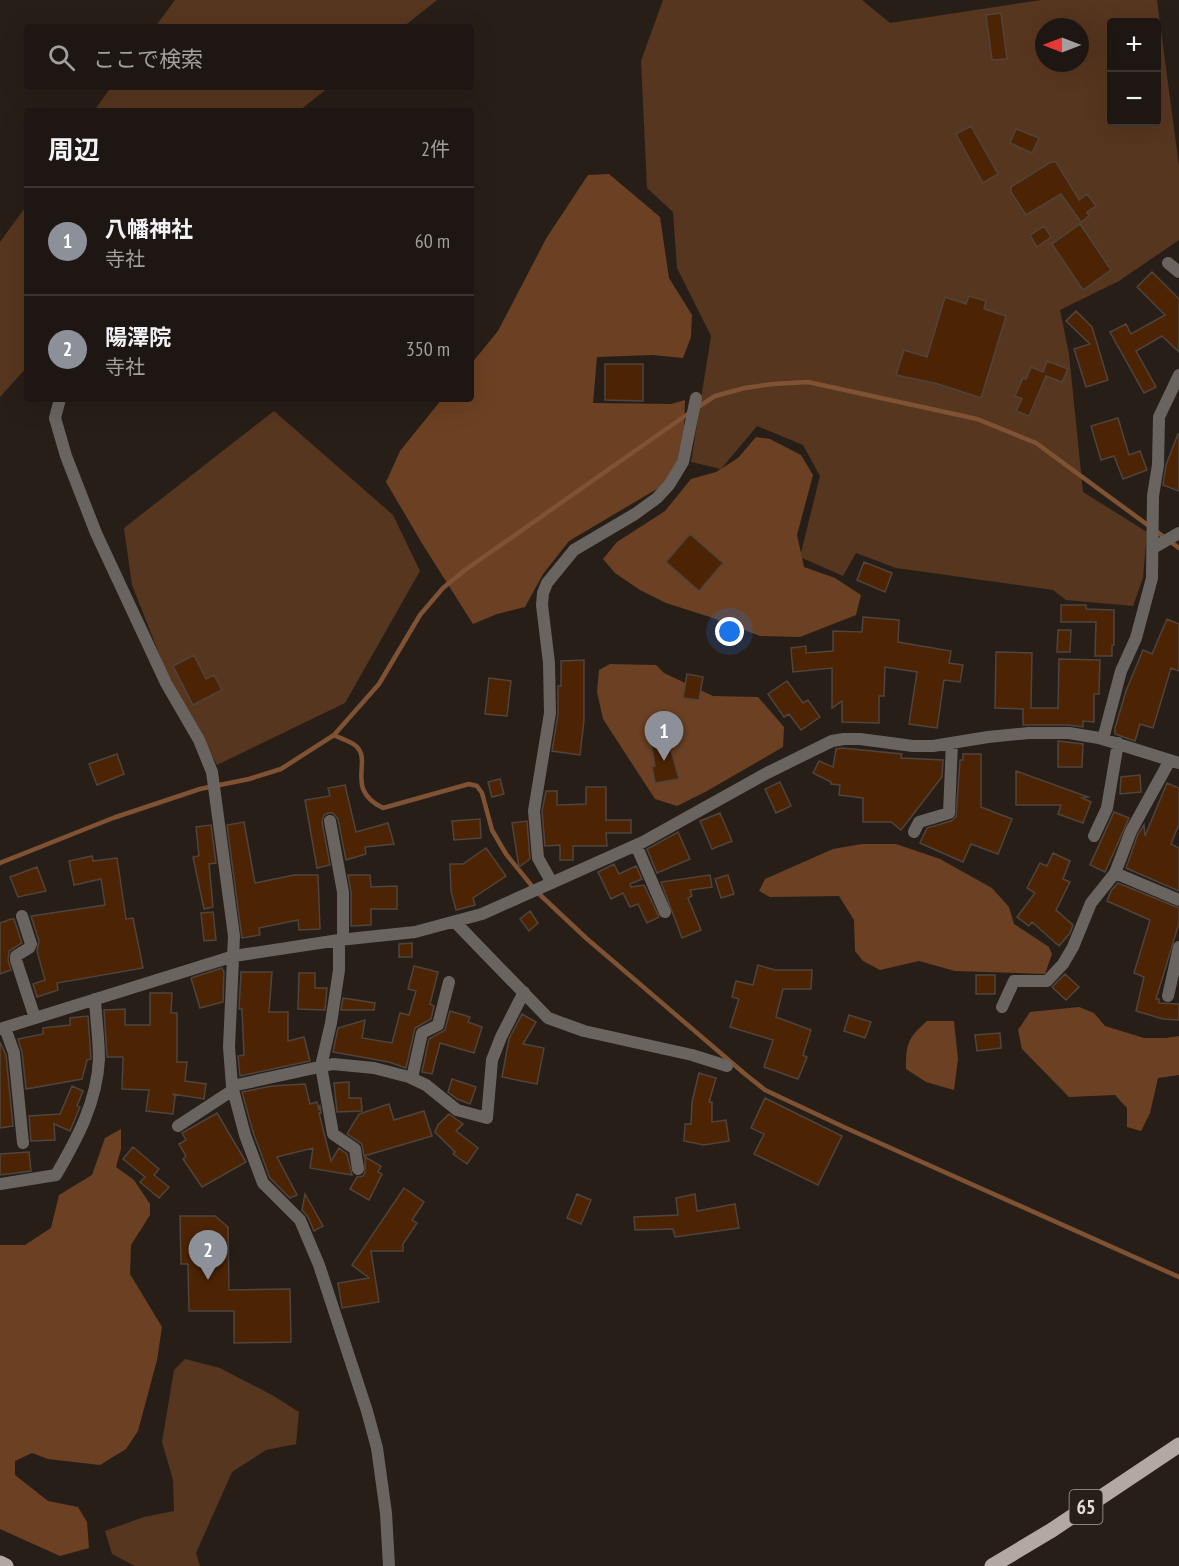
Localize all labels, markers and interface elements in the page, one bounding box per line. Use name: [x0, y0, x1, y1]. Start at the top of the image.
north arrow: [1035, 18, 1089, 72]
map controls: [1107, 18, 1161, 126]
button: +: [1107, 18, 1161, 72]
search box: [24, 24, 474, 90]
icon: search: [45, 41, 78, 74]
text: ここで検索: [93, 45, 203, 73]
button: −: [1107, 72, 1161, 126]
text: 周辺: [48, 133, 100, 166]
text: 2件: [421, 136, 450, 162]
text: 八幡神社: [105, 215, 193, 243]
text: 1: [63, 228, 72, 254]
text: 60 m: [415, 228, 450, 254]
text: 寺社: [105, 246, 145, 272]
text: 陽澤院: [105, 323, 171, 351]
text: 2: [63, 336, 72, 362]
text: 350 m: [406, 336, 450, 362]
text: 寺社: [105, 354, 145, 380]
your location: [715, 617, 744, 646]
pin: 1: [644, 712, 684, 761]
pin: 2: [188, 1230, 228, 1280]
road number: 65: [1070, 1490, 1102, 1524]

